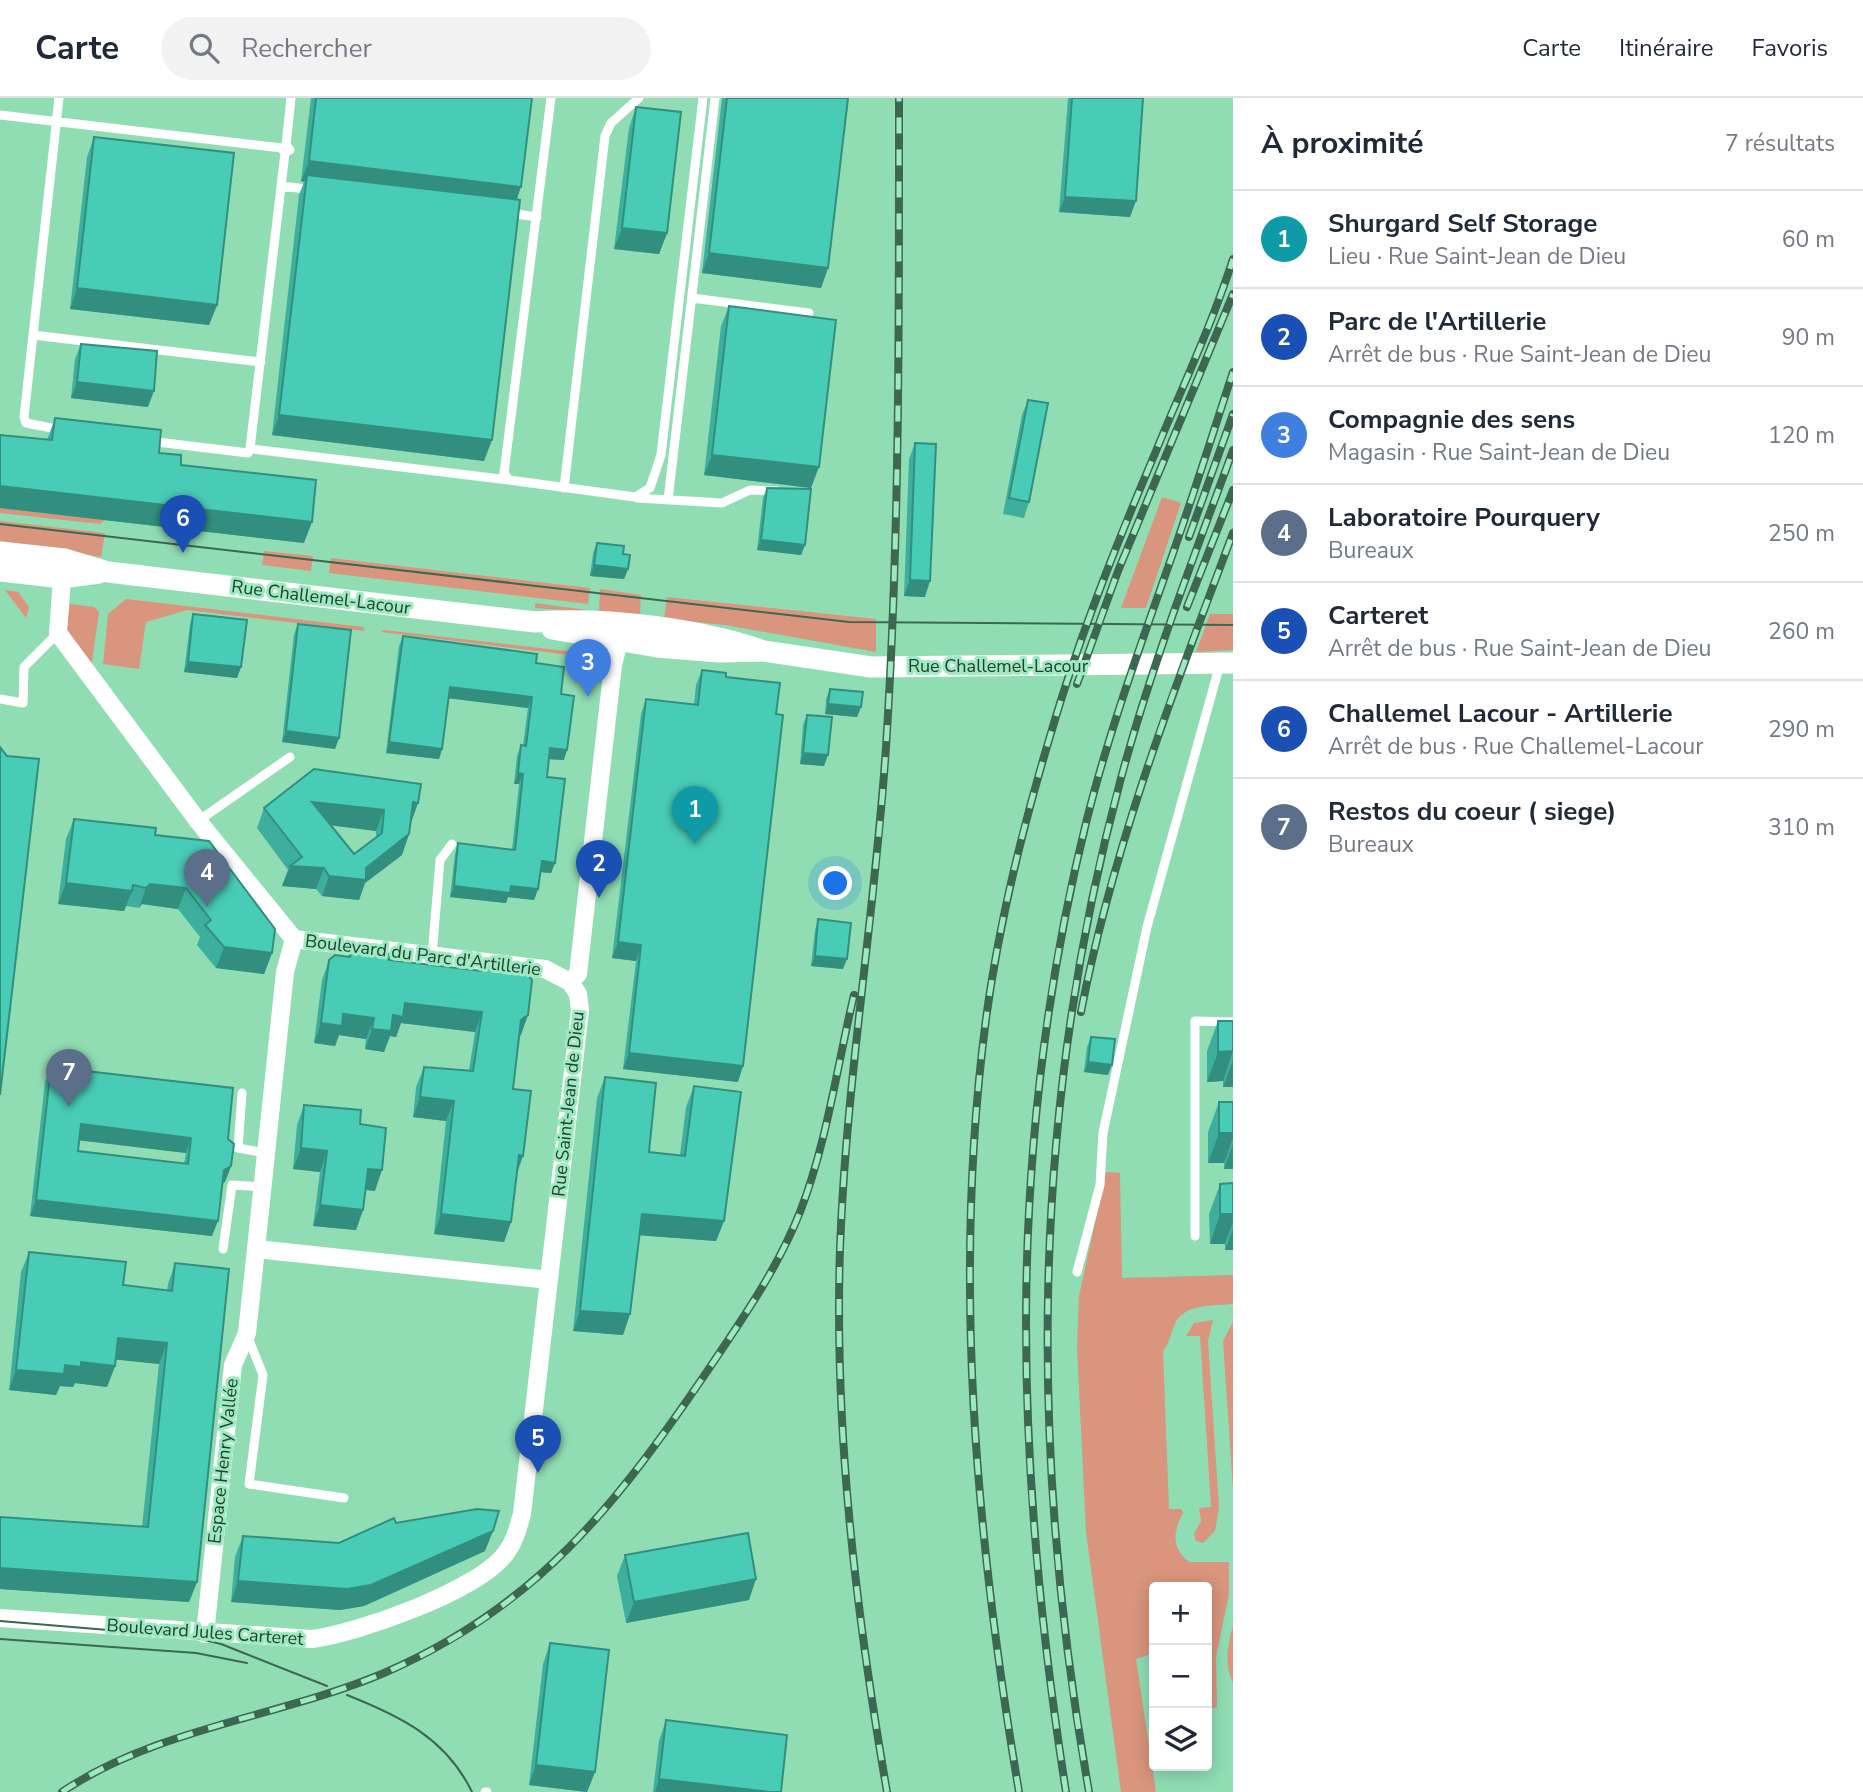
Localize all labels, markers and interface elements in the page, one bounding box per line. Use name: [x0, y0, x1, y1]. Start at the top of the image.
search box: [161, 17, 651, 80]
text: Carte: [35, 26, 119, 71]
icon: search: [185, 29, 223, 67]
text: Rechercher: [241, 31, 372, 66]
text: Carte: [1522, 32, 1581, 64]
text: Itinéraire: [1619, 32, 1713, 64]
text: Favoris: [1751, 32, 1828, 64]
text: À proximité: [1261, 123, 1423, 164]
text: 7 résultats: [1725, 128, 1835, 159]
text: Shurgard Self Storage: [1328, 206, 1597, 241]
text: 1: [1277, 224, 1291, 255]
text: 60 m: [1782, 224, 1835, 255]
text: Lieu · Rue Saint-Jean de Dieu: [1328, 241, 1626, 272]
text: Parc de l'Artillerie: [1328, 304, 1546, 339]
text: 2: [1277, 322, 1291, 353]
text: 90 m: [1782, 322, 1835, 353]
text: Arrêt de bus · Rue Saint-Jean de Dieu: [1328, 339, 1711, 370]
text: Compagnie des sens: [1328, 402, 1575, 437]
text: 3: [1277, 420, 1291, 451]
text: 120 m: [1768, 420, 1835, 451]
text: Magasin · Rue Saint-Jean de Dieu: [1328, 437, 1670, 468]
pin: 6: [160, 495, 206, 553]
text: Laboratoire Pourquery: [1328, 500, 1600, 535]
text: 4: [1277, 518, 1291, 549]
text: 250 m: [1768, 518, 1835, 549]
text: Bureaux: [1328, 535, 1414, 566]
street label: Rue Challemel-Lacour: [230, 574, 412, 620]
text: Carteret: [1328, 598, 1428, 633]
text: 5: [1277, 616, 1291, 647]
text: 260 m: [1768, 616, 1835, 647]
text: Arrêt de bus · Rue Saint-Jean de Dieu: [1328, 633, 1711, 664]
pin: 3: [565, 639, 611, 697]
street label: Rue Challemel-Lacour: [908, 654, 1089, 678]
text: Challemel Lacour - Artillerie: [1328, 696, 1673, 731]
text: 6: [1277, 714, 1291, 745]
text: 290 m: [1768, 714, 1835, 745]
text: Arrêt de bus · Rue Challemel-Lacour: [1328, 731, 1704, 762]
pin: 1: [672, 786, 718, 844]
text: Restos du coeur ( siege): [1328, 794, 1616, 829]
text: 7: [1277, 812, 1291, 843]
text: 310 m: [1768, 812, 1835, 843]
text: Bureaux: [1328, 829, 1414, 860]
pin: 2: [576, 840, 622, 898]
pin: 4: [184, 849, 230, 907]
your location: [818, 866, 852, 900]
street label: Boulevard du Parc d'Artillerie: [304, 929, 542, 981]
street label: Rue Saint-Jean de Dieu: [546, 1010, 590, 1198]
pin: 7: [46, 1049, 92, 1107]
street label: Espace Henry Vallée: [202, 1377, 244, 1545]
pin: 5: [515, 1415, 561, 1473]
map controls: [1149, 1582, 1212, 1771]
button: +: [1149, 1582, 1212, 1645]
street label: Boulevard Jules Carteret: [106, 1613, 305, 1651]
button: −: [1149, 1645, 1212, 1708]
button: layers: [1149, 1708, 1212, 1771]

